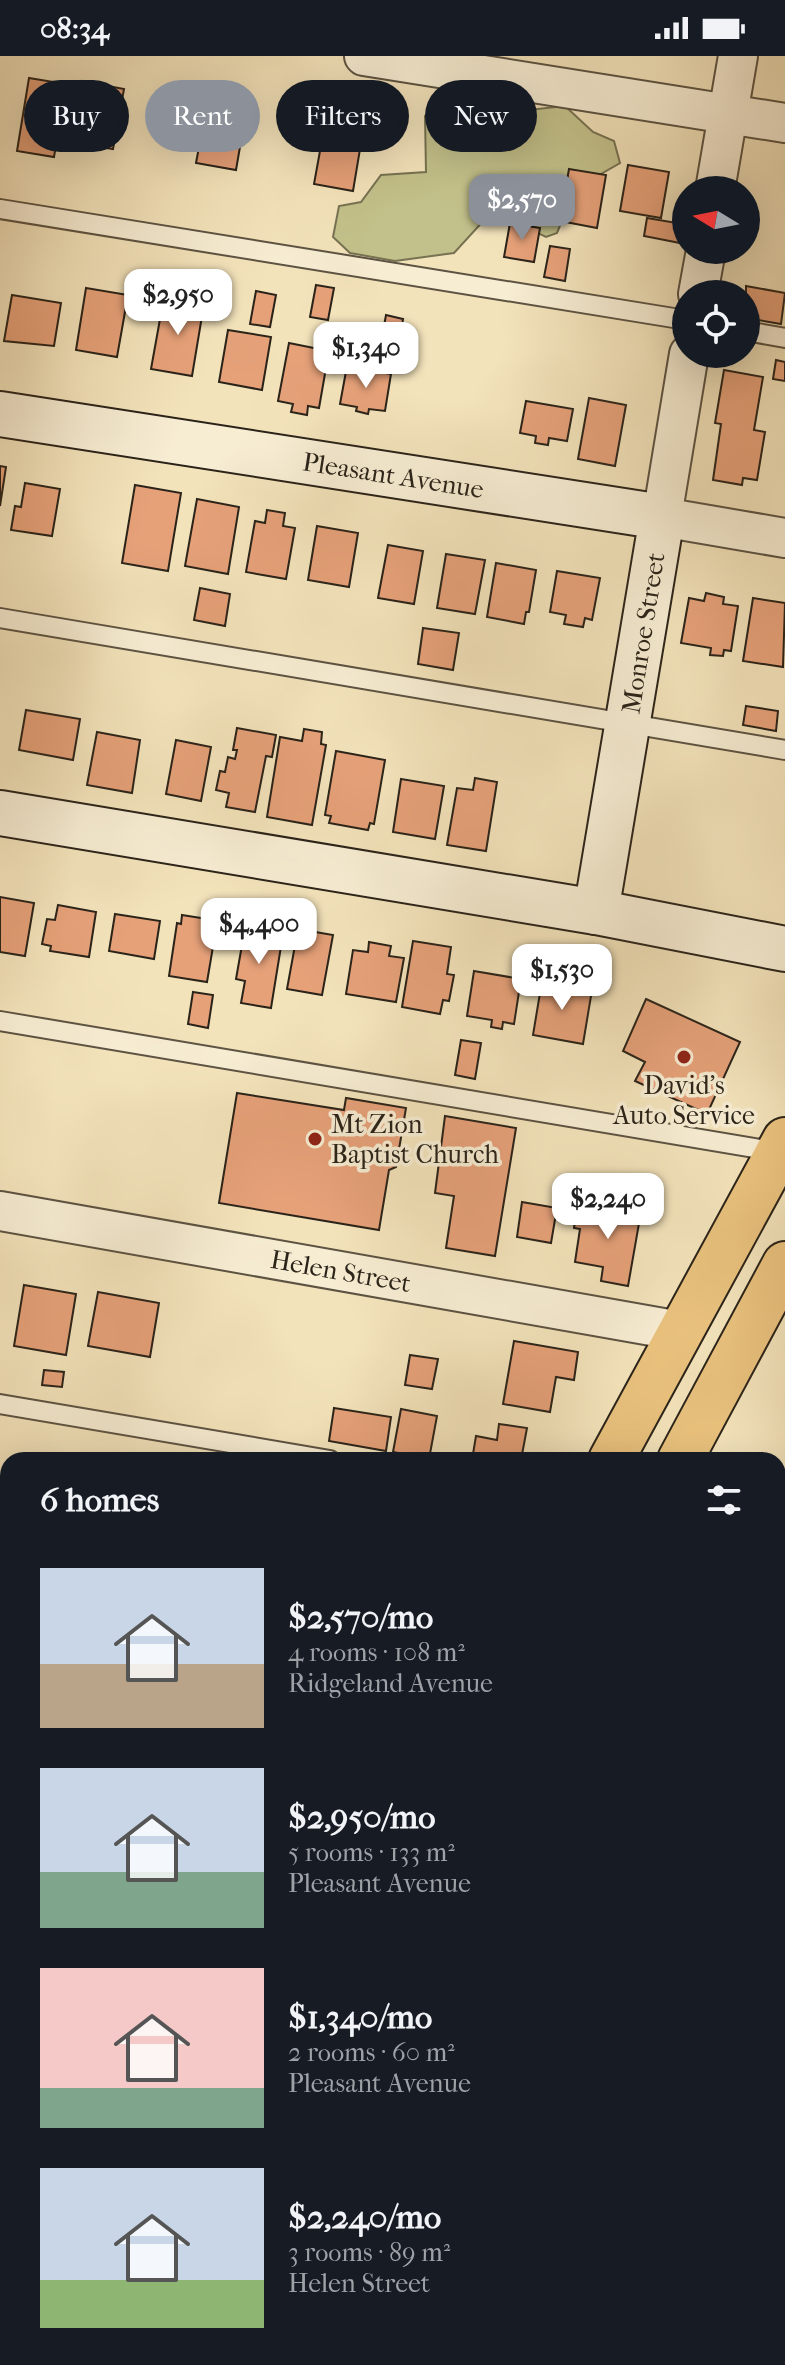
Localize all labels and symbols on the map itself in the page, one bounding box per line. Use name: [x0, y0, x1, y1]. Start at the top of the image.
pin: $2,570: [457, 174, 587, 242]
north arrow: [672, 176, 760, 264]
pin: $2,950: [113, 269, 243, 337]
pin: $1,340: [301, 322, 431, 390]
street label: Pleasant Avenue: [300, 446, 486, 505]
street label: Monroe Street: [615, 550, 672, 716]
pin: $4,400: [194, 898, 324, 966]
pin: $1,530: [497, 944, 627, 1012]
marker: David's Auto Service: [675, 1048, 693, 1066]
place label: David's Auto Service: [612, 1070, 755, 1131]
place label: Mt Zion Baptist Church: [331, 1109, 499, 1170]
marker: Mt Zion Baptist Church: [306, 1130, 324, 1148]
pin: $2,240: [543, 1173, 673, 1241]
street label: Helen Street: [268, 1244, 414, 1299]

